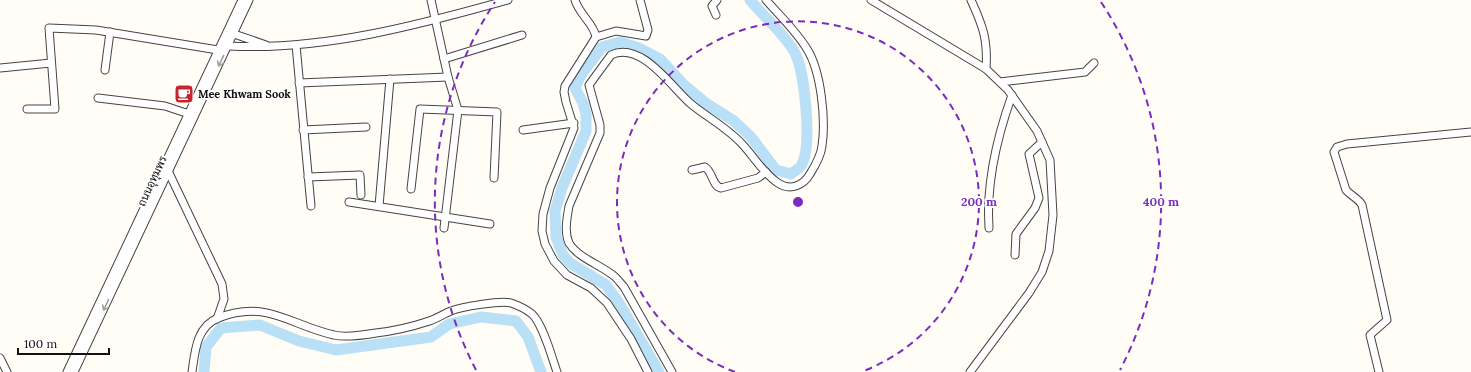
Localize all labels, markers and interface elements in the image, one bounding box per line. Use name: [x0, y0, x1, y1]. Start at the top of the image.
one-way arrow: [217, 55, 224, 67]
cafe icon: Mee Khwam Sook: [173, 83, 195, 105]
place label: Mee Khwam Sook: [198, 87, 291, 101]
street label: ถนนอุทุมพร: [134, 154, 172, 209]
text: 200 m: [961, 194, 997, 209]
text: 400 m: [1143, 194, 1179, 209]
centre of rings: [791, 195, 805, 209]
one-way arrow: [102, 299, 109, 311]
scale bar: [18, 330, 109, 356]
text: 100 m: [24, 336, 57, 351]

